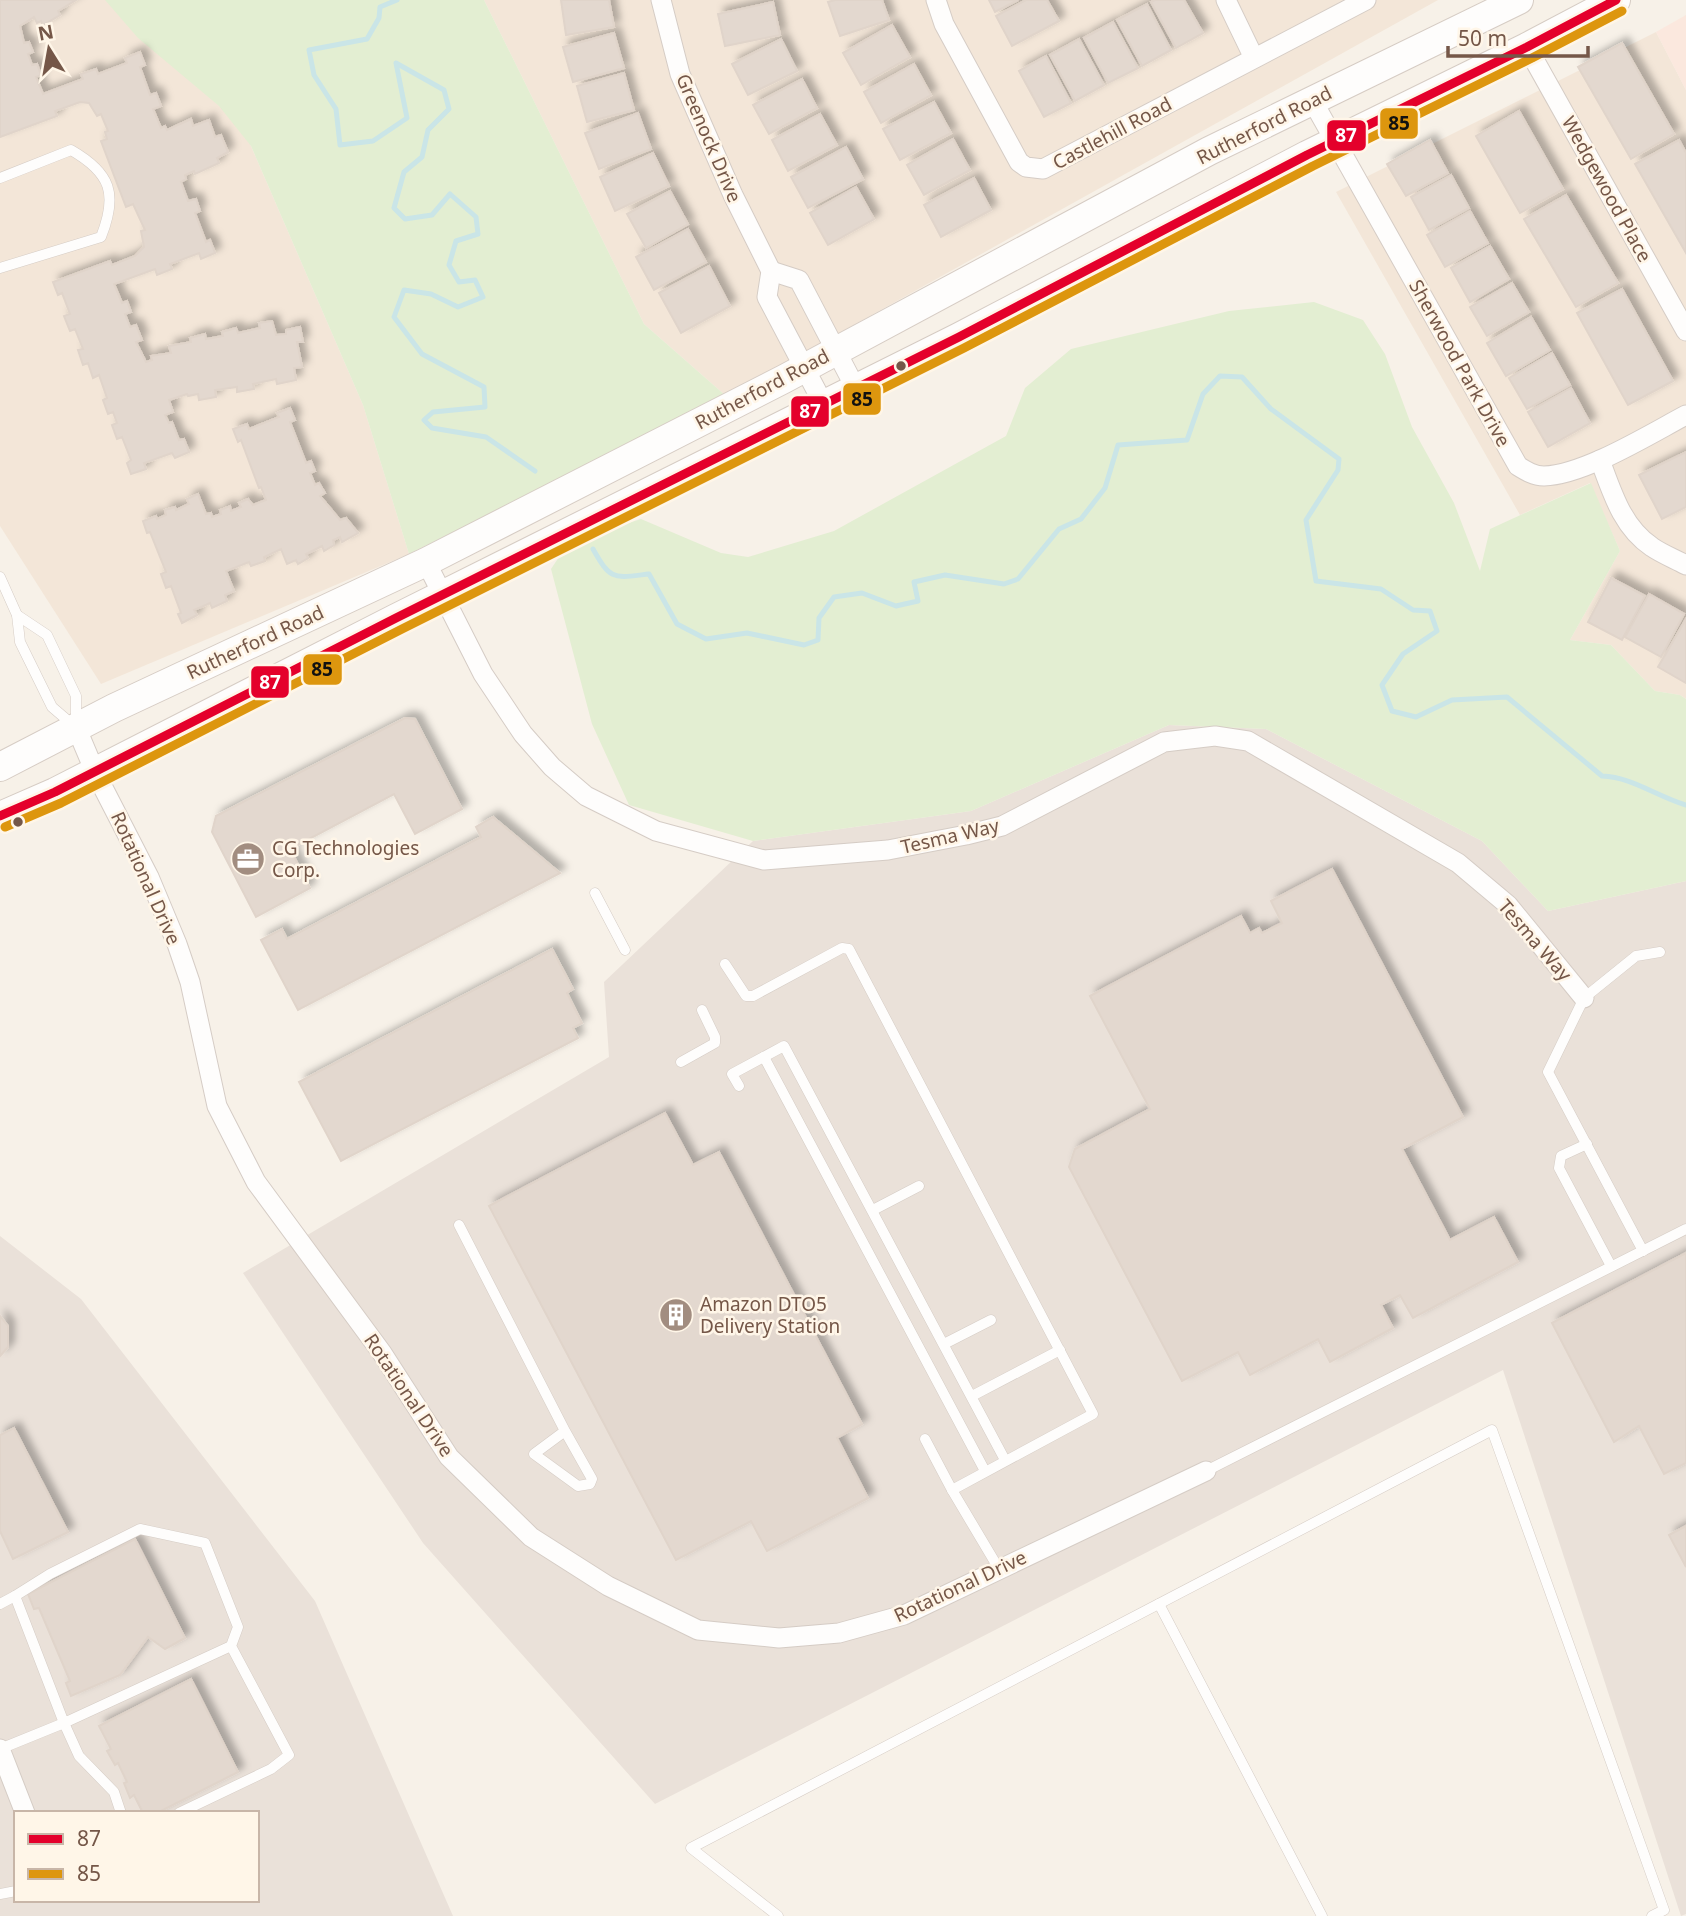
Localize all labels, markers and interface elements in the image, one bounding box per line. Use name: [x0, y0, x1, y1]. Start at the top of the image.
north arrow: [14, 14, 84, 84]
scale bar: [1448, 14, 1588, 58]
text: N: [36, 18, 56, 47]
text: 50 m: [1458, 24, 1507, 52]
street label: Greenock Drive: [670, 70, 748, 206]
street label: Rutherford Road: [1192, 80, 1336, 170]
street label: Castlehill Road: [1048, 91, 1176, 175]
line badge: 85: [1379, 107, 1419, 140]
text: 85: [1388, 110, 1410, 136]
street label: Wedgewood Place: [1556, 111, 1658, 267]
line badge: 87: [1326, 119, 1367, 152]
text: 87: [1335, 122, 1357, 148]
street label: Sherwood Park Drive: [1403, 275, 1517, 451]
street label: Rutherford Road: [690, 343, 834, 435]
unlabelled marker: [894, 359, 908, 373]
line badge: 85: [842, 382, 882, 416]
text: 85: [851, 386, 873, 412]
line badge: 87: [790, 395, 830, 428]
text: 87: [799, 398, 821, 424]
street label: Rutherford Road: [182, 599, 328, 685]
line badge: 85: [302, 653, 343, 686]
text: 85: [311, 656, 333, 682]
line badge: 87: [250, 665, 290, 699]
text: 87: [259, 669, 281, 695]
street label: Rotational Drive: [105, 807, 187, 949]
street label: Tesma Way: [898, 812, 1002, 860]
unlabelled marker: [11, 815, 25, 829]
place label: CG Technologies Corp.: [272, 835, 419, 883]
office icon: CG Technologies Corp.: [229, 840, 267, 878]
street label: Tesma Way: [1492, 894, 1578, 987]
place label: Amazon DTO5 Delivery Station: [700, 1291, 840, 1339]
building icon: Amazon DTO5 Delivery Station: [657, 1296, 695, 1334]
street label: Rotational Drive: [358, 1328, 460, 1462]
street label: Rotational Drive: [890, 1544, 1030, 1628]
legend: [14, 1811, 259, 1902]
text: 87: [77, 1824, 101, 1852]
text: 85: [77, 1859, 101, 1887]

